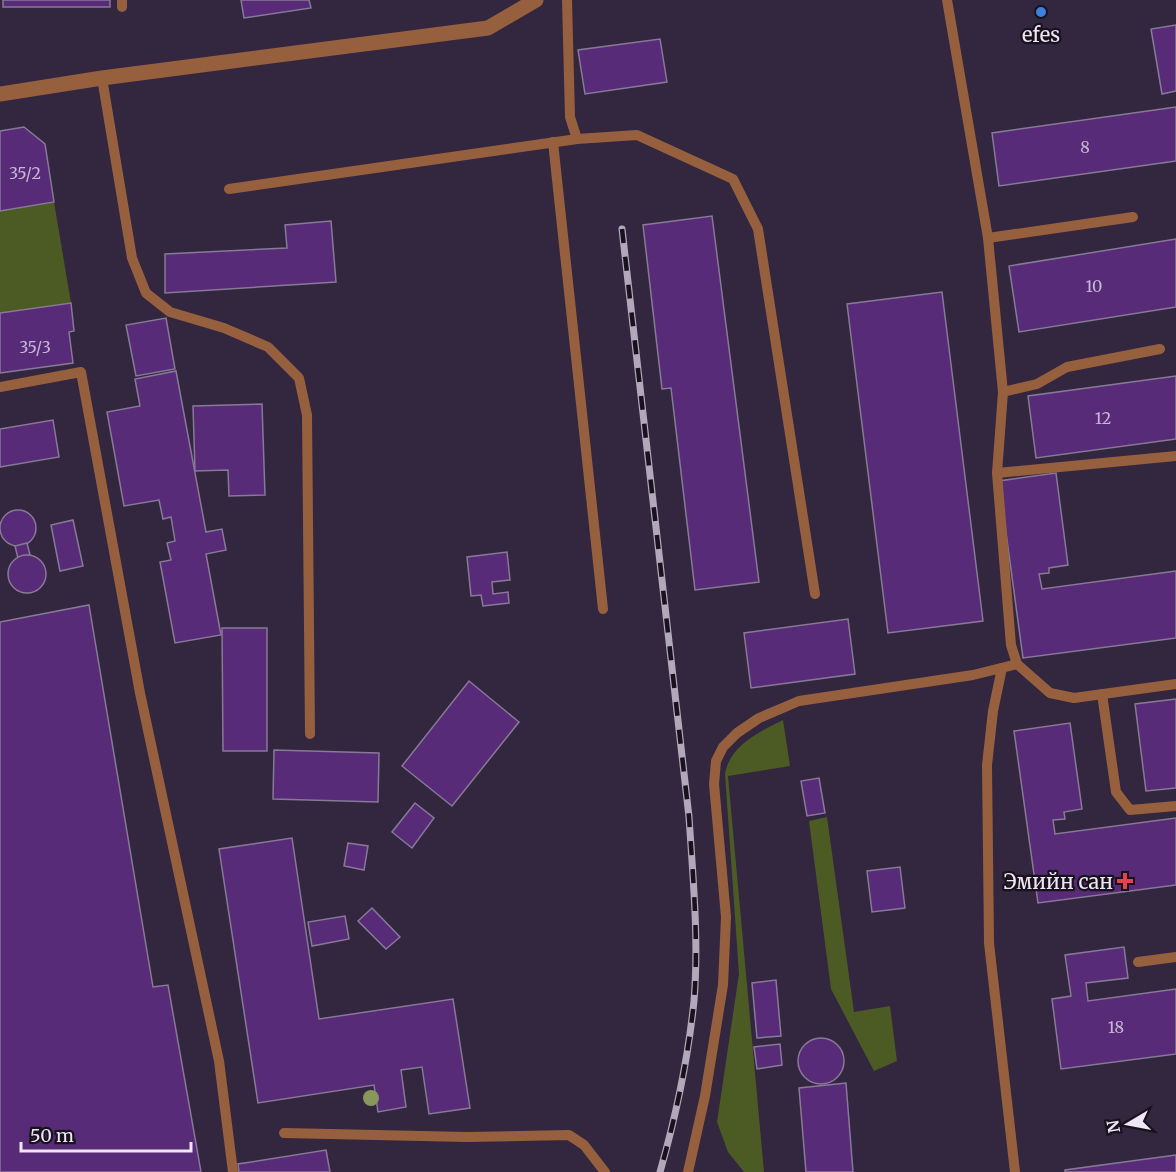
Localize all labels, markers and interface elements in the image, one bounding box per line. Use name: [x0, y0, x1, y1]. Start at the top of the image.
marker: efes: [1034, 5, 1048, 19]
place label: efes: [1022, 22, 1060, 47]
house number: 8: [1080, 137, 1090, 157]
house number: 35/2: [9, 163, 41, 183]
house number: 10: [1086, 276, 1102, 296]
house number: 35/3: [19, 337, 51, 357]
house number: 12: [1095, 408, 1111, 428]
place label: Эмийн сан: [1003, 869, 1113, 894]
marker: Эмийн сан: [1118, 874, 1132, 888]
house number: 18: [1108, 1017, 1124, 1037]
north arrow: [1098, 1094, 1158, 1154]
scale bar: [21, 1115, 190, 1153]
text: N: [1102, 1118, 1124, 1135]
text: 50 m: [30, 1124, 74, 1147]

